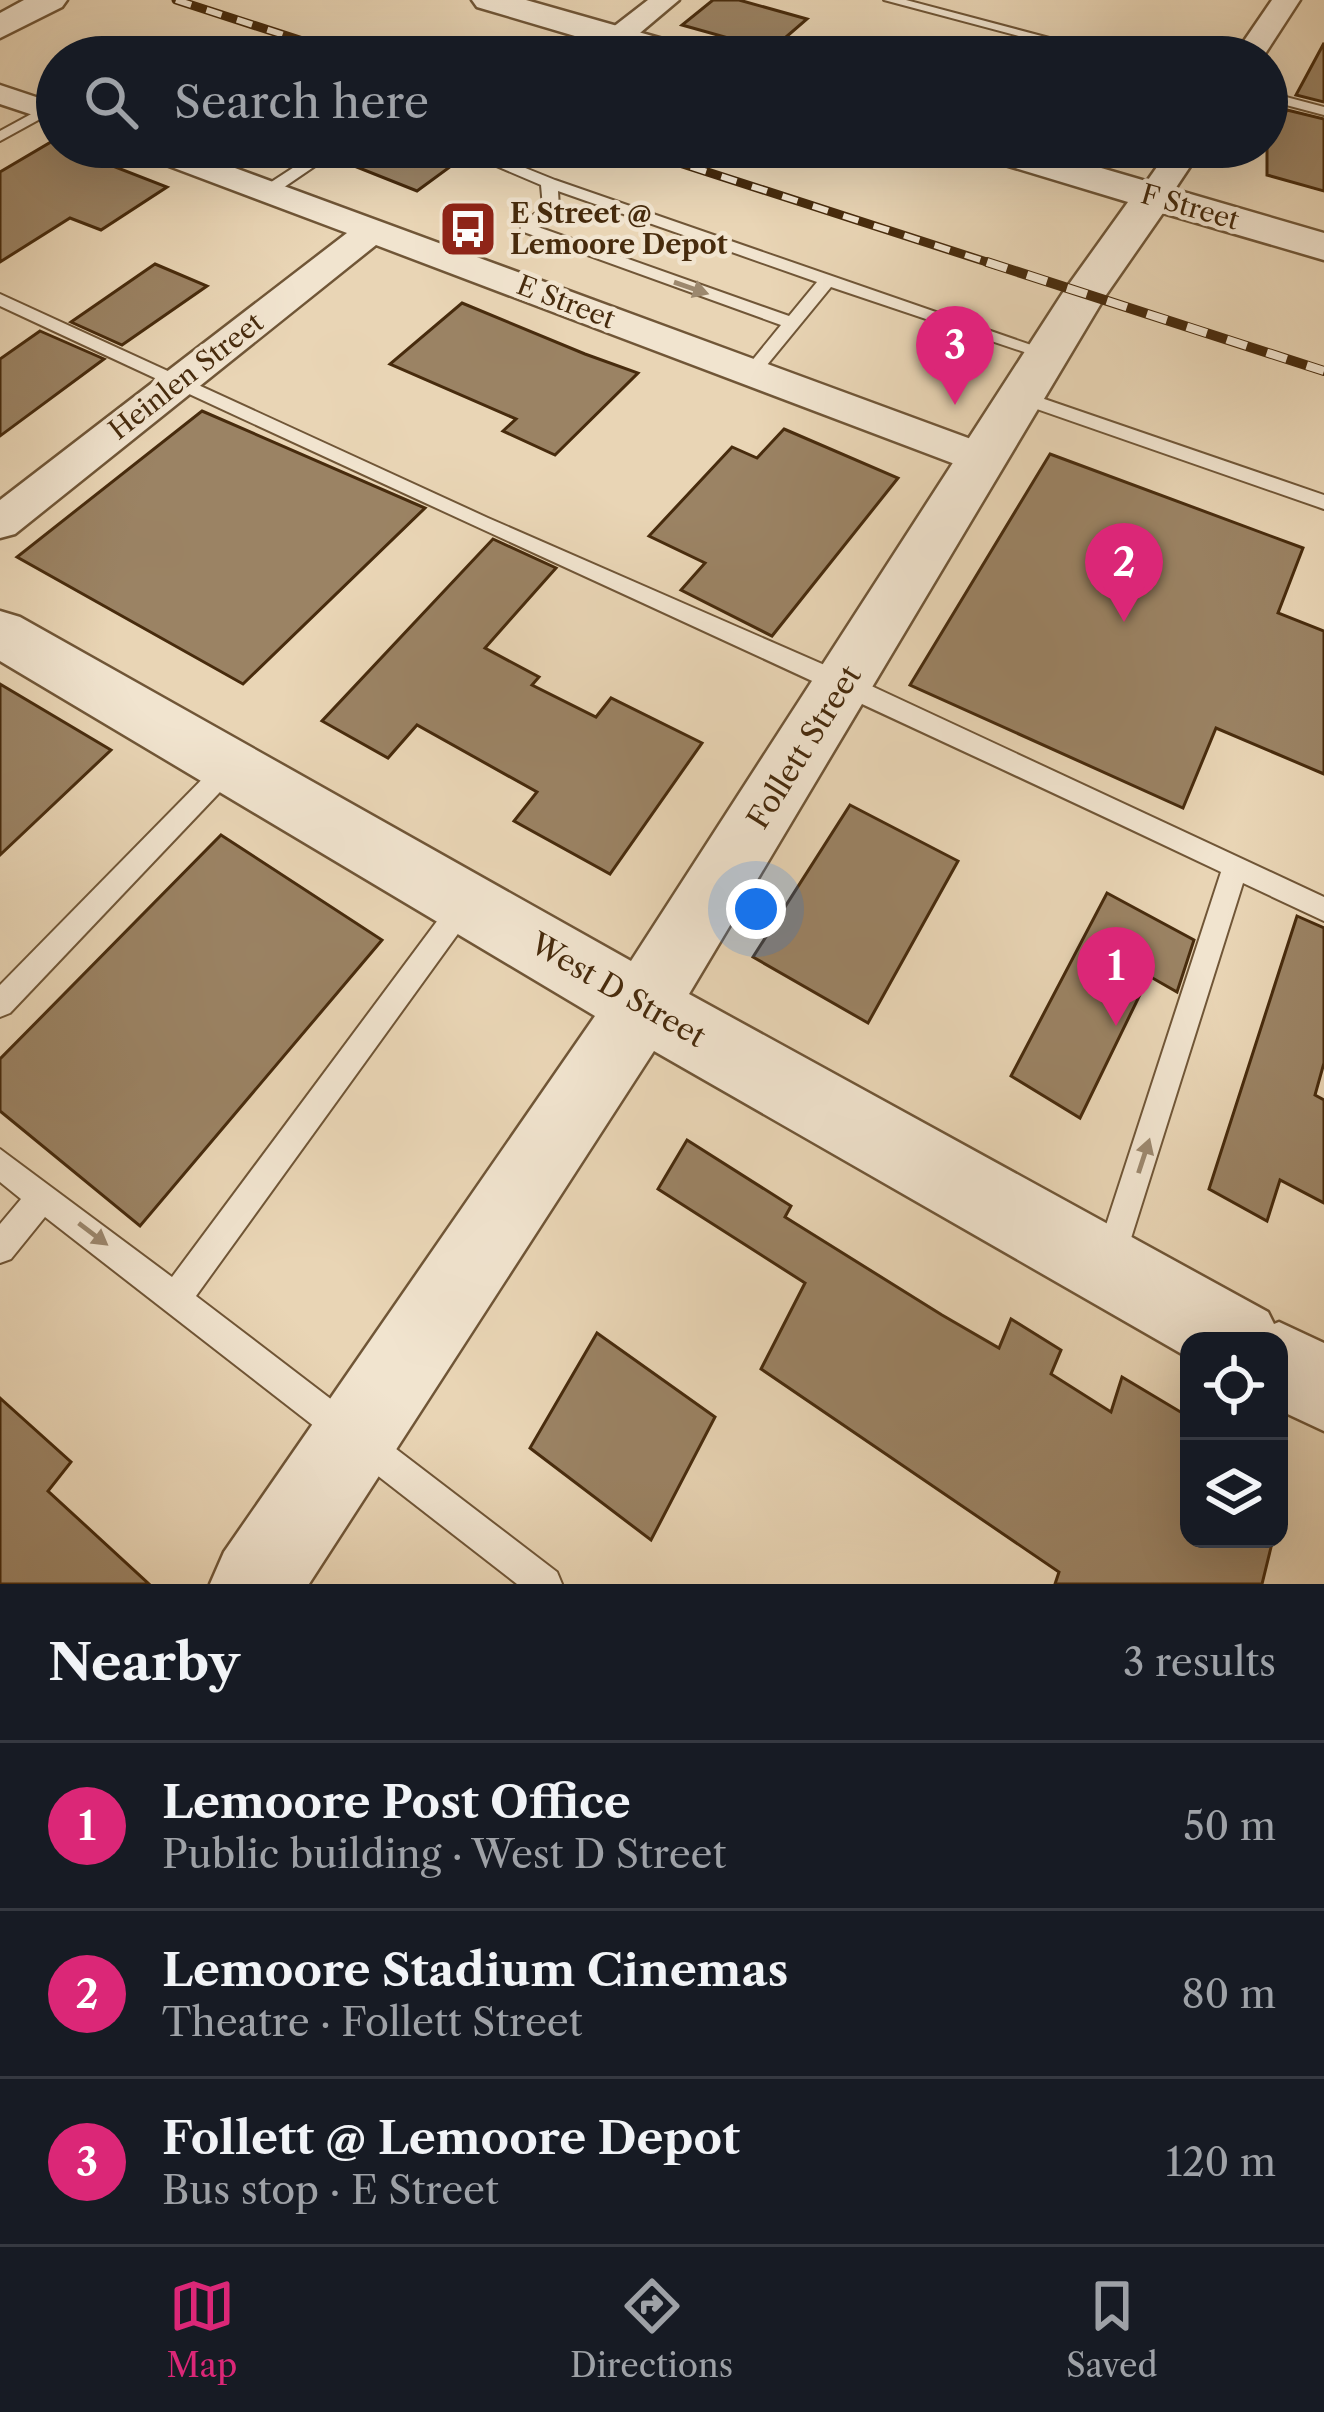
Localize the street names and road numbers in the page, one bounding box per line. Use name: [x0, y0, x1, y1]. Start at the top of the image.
street label: F Street: [1137, 177, 1243, 237]
street label: E Street: [512, 268, 620, 336]
street label: Heinlen Street: [102, 305, 270, 446]
street label: Follett Street: [739, 658, 869, 835]
street label: West D Street: [523, 924, 712, 1055]

